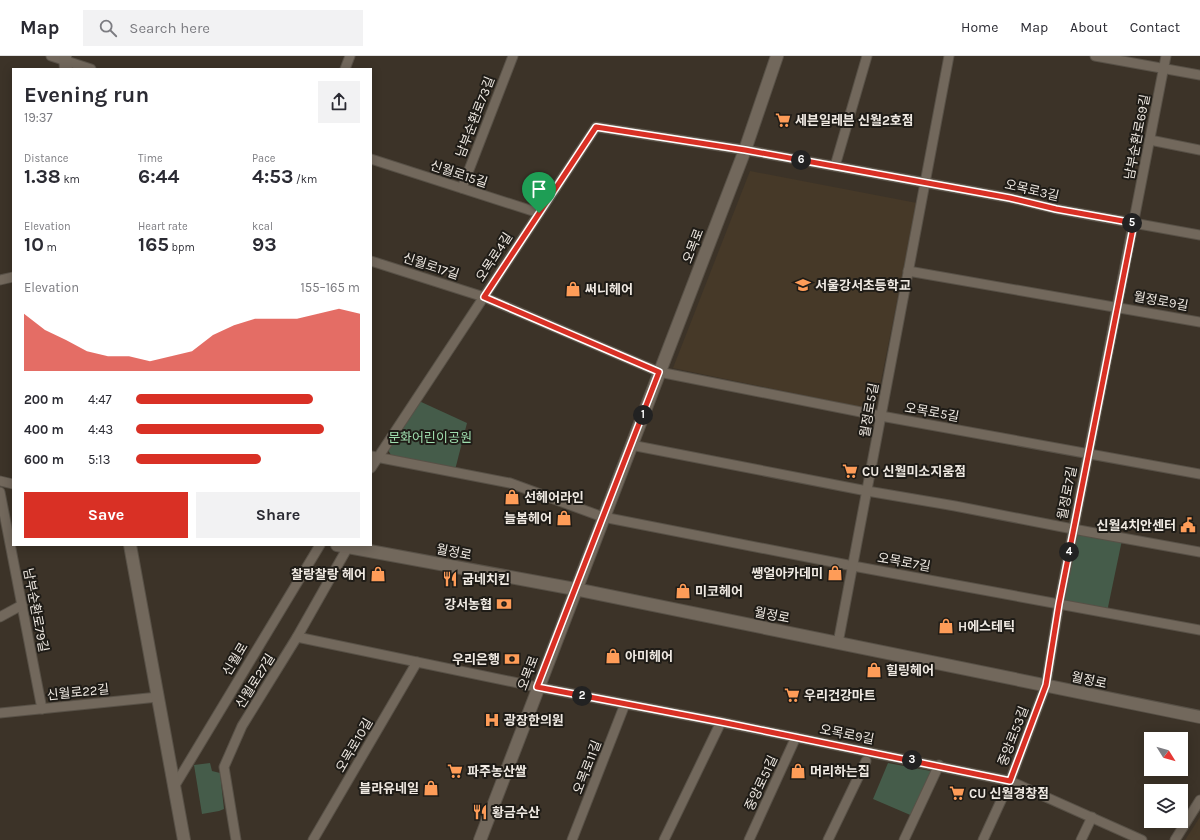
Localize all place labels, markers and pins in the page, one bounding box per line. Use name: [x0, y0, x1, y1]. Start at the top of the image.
supermarket icon: 세븐일레븐 신월2호점: [774, 111, 792, 129]
place label: 세븐일레븐 신월2호점: [795, 113, 914, 128]
pin: 6: [791, 150, 811, 170]
pin: [522, 172, 556, 213]
pin: 5: [1122, 213, 1142, 233]
school or university icon: 서울강서초등학교: [794, 276, 812, 294]
place label: 서울강서초등학교: [815, 278, 911, 293]
shop icon: 써니헤어: [564, 280, 582, 298]
place label: 써니헤어: [585, 282, 633, 297]
pin: 1: [633, 405, 653, 425]
supermarket icon: CU 신월미소지움점: [841, 462, 859, 480]
place label: CU 신월미소지움점: [862, 464, 966, 479]
shop icon: 선헤어라인: [503, 488, 521, 506]
place label: 선헤어라인: [524, 490, 584, 505]
shop icon: 늘봄헤어: [555, 509, 573, 527]
place label: 늘봄헤어: [504, 511, 552, 526]
public building icon: 신월4치안센터: [1179, 516, 1197, 534]
place label: 신월4치안센터: [1097, 518, 1176, 533]
pin: 4: [1059, 542, 1079, 562]
shop icon: 쌩얼아카데미: [826, 564, 844, 582]
shop icon: 찰랑찰랑 헤어: [369, 565, 387, 583]
place label: 쌩얼아카데미: [751, 566, 823, 581]
place label: 찰랑찰랑 헤어: [291, 567, 366, 582]
restaurant icon: 굽네치킨: [441, 570, 459, 588]
place label: 굽네치킨: [462, 572, 510, 587]
shop icon: 미코헤어: [674, 582, 692, 600]
place label: 미코헤어: [695, 584, 743, 599]
bank icon: 강서농협: [495, 595, 513, 613]
place label: 강서농협: [444, 597, 492, 612]
shop icon: H에스테틱: [937, 617, 955, 635]
place label: H에스테틱: [958, 619, 1015, 634]
shop icon: 아미헤어: [604, 647, 622, 665]
place label: 아미헤어: [625, 649, 673, 664]
bank icon: 우리은행: [503, 650, 521, 668]
place label: 우리은행: [452, 652, 500, 667]
shop icon: 힐링헤어: [865, 661, 883, 679]
place label: 힐링헤어: [886, 663, 934, 678]
pin: 2: [572, 686, 592, 706]
supermarket icon: 우리건강마트: [783, 686, 801, 704]
place label: 우리건강마트: [804, 688, 876, 703]
hospital icon: 광장한의원: [483, 711, 501, 729]
place label: 광장한의원: [504, 713, 564, 728]
pin: 3: [902, 750, 922, 770]
supermarket icon: 파주농산쌀: [446, 762, 464, 780]
shop icon: 머리하는집: [789, 762, 807, 780]
place label: 파주농산쌀: [467, 764, 527, 779]
place label: 머리하는집: [810, 764, 870, 779]
shop icon: 블라유네일: [422, 779, 440, 797]
place label: 블라유네일: [359, 781, 419, 796]
supermarket icon: CU 신월경창점: [948, 784, 966, 802]
place label: CU 신월경창점: [969, 786, 1049, 801]
restaurant icon: 황금수산: [471, 803, 489, 821]
place label: 황금수산: [492, 805, 540, 820]

